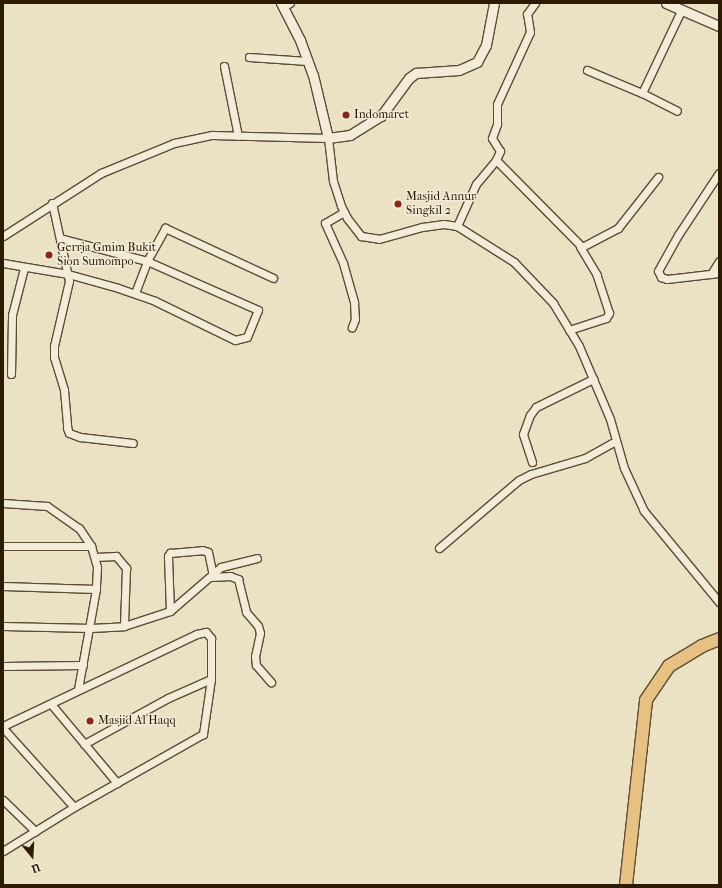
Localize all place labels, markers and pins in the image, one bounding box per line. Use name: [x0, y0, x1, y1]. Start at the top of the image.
place label: Indomaret: [354, 108, 409, 122]
marker: Indomaret: [341, 110, 351, 120]
place label: Masjid Annur Singkil 2: [406, 190, 476, 218]
marker: Masjid Annur Singkil 2: [393, 199, 403, 209]
place label: Gerrja Gmim Bukit Sion Sumompo: [57, 241, 156, 269]
marker: Gerrja Gmim Bukit Sion Sumompo: [44, 250, 54, 260]
place label: Masjid Al Haqq: [98, 714, 176, 728]
marker: Masjid Al Haqq: [85, 716, 95, 726]

